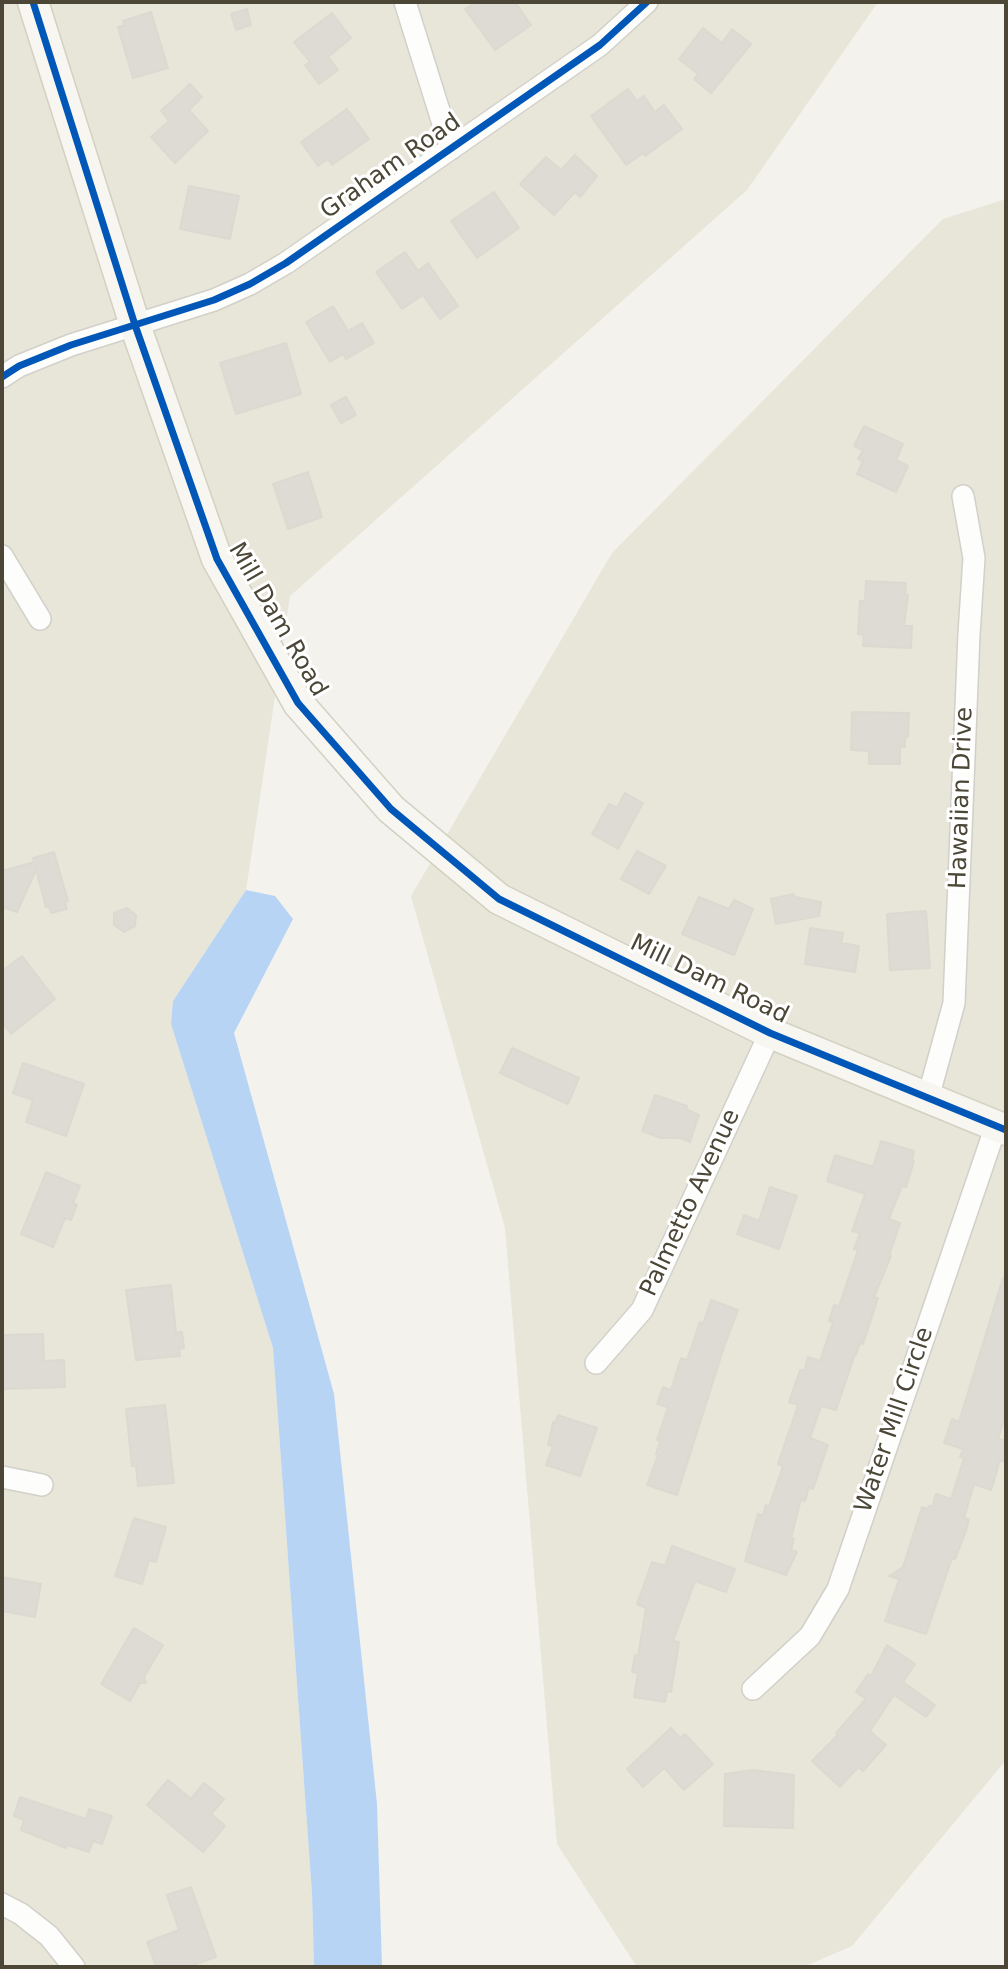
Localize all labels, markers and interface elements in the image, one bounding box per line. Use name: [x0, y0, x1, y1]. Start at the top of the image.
street label: Graham Road: [315, 108, 467, 226]
street label: Mill Dam Road: [221, 538, 333, 702]
street label: Hawaiian Drive: [944, 707, 980, 889]
street label: Mill Dam Road: [625, 929, 793, 1031]
street label: Palmetto Avenue: [635, 1105, 747, 1301]
street label: Water Mill Circle: [850, 1323, 940, 1517]

